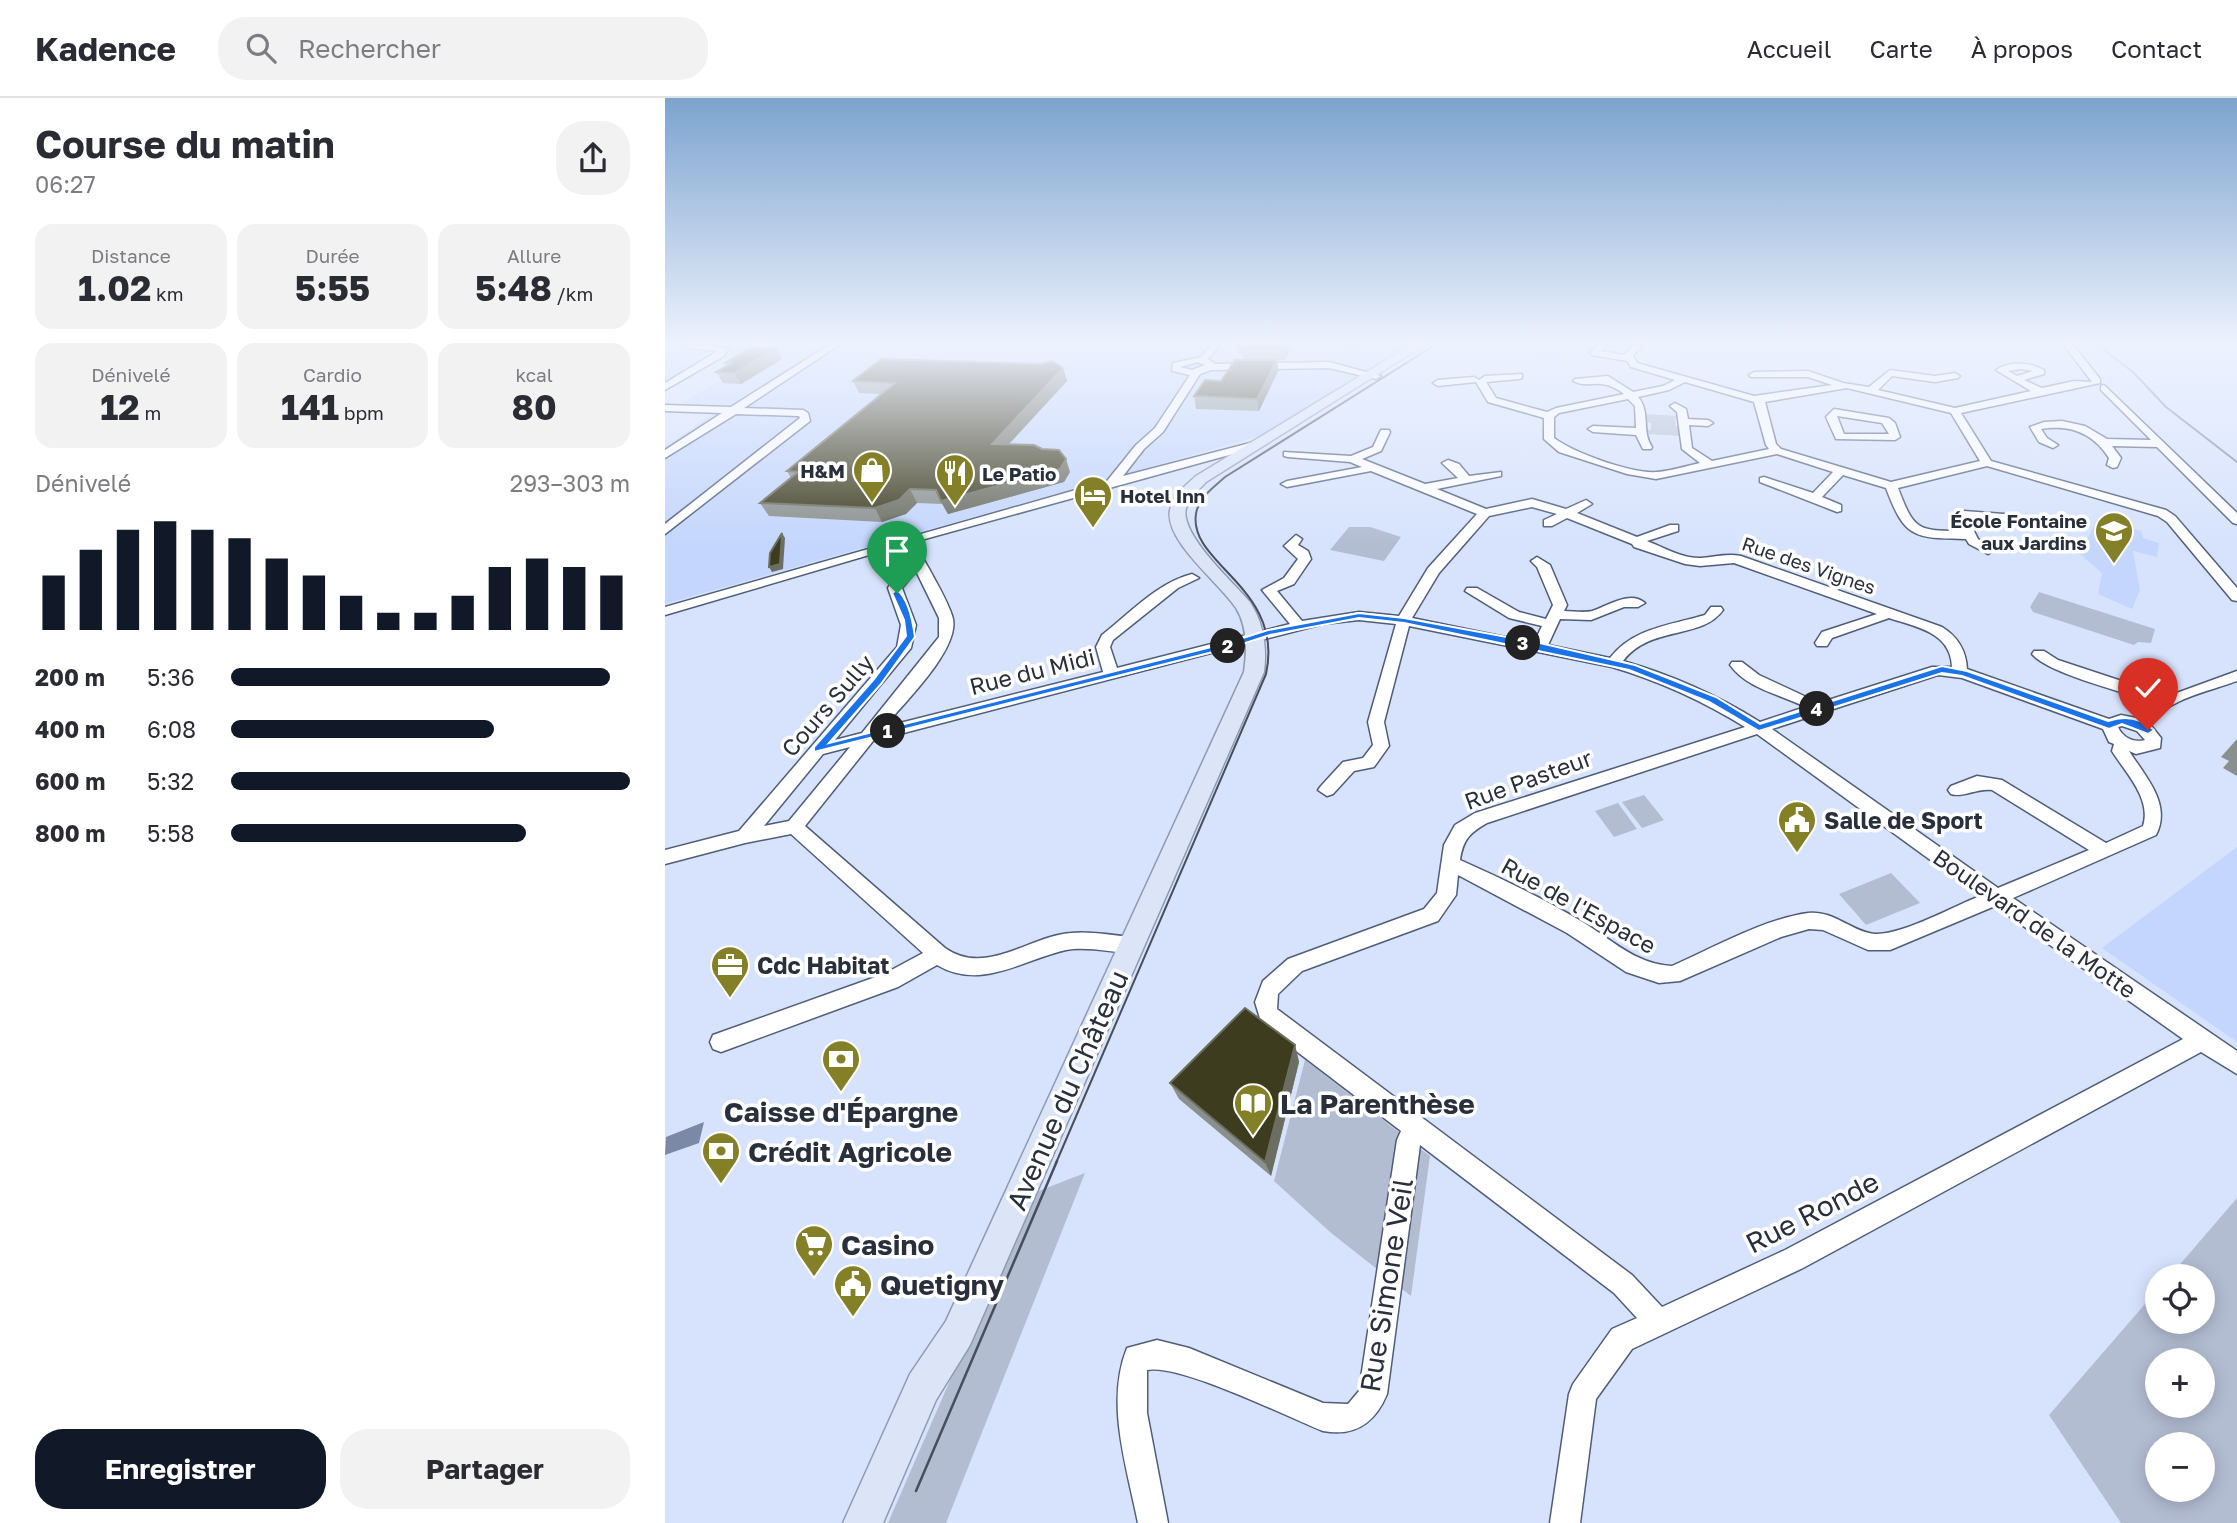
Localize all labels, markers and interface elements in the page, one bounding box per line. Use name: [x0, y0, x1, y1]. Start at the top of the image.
search box: [218, 17, 708, 80]
text: Kadence: [35, 29, 176, 68]
icon: search: [242, 29, 280, 67]
text: Rechercher: [298, 33, 441, 64]
text: Accueil: [1747, 34, 1831, 63]
text: Carte: [1869, 34, 1933, 63]
text: À propos: [1971, 34, 2073, 63]
text: Contact: [2111, 34, 2202, 63]
text: Course du matin: [35, 121, 335, 166]
button: share: [556, 121, 630, 195]
text: 06:27: [35, 170, 96, 198]
text: Distance: [91, 244, 171, 267]
text: Durée: [305, 244, 360, 267]
text: Allure: [507, 244, 561, 267]
text: 1.02: [78, 267, 151, 309]
text: 5:55: [295, 267, 370, 309]
text: 5:48: [475, 267, 552, 309]
text: km: [151, 282, 184, 305]
text: /km: [552, 282, 593, 305]
text: Dénivelé: [91, 363, 170, 386]
text: Cardio: [303, 363, 362, 386]
text: kcal: [515, 363, 553, 386]
text: 12: [100, 386, 140, 428]
text: 141: [281, 386, 339, 428]
text: 80: [512, 386, 557, 428]
text: m: [140, 401, 161, 424]
text: bpm: [339, 401, 384, 424]
shop icon: H&M: [851, 449, 893, 504]
restaurant icon: Le Patio: [934, 452, 976, 507]
place label: H&M: [800, 459, 845, 482]
place label: Le Patio: [982, 462, 1056, 485]
text: Dénivelé: [35, 469, 131, 497]
text: 293–303 m: [510, 469, 630, 497]
hotel icon: Hotel Inn: [1072, 474, 1114, 529]
place label: Hotel Inn: [1120, 484, 1205, 507]
place label: École Fontaine aux Jardins: [1950, 509, 2087, 554]
school or university icon: École Fontaine aux Jardins: [2093, 510, 2135, 565]
pin: [867, 521, 927, 593]
street label: Rue des Vignes: [1739, 531, 1879, 599]
icon: arrive: [878, 532, 916, 570]
pin: 3: [1505, 626, 1541, 660]
pin: 2: [1211, 628, 1245, 664]
text: 3: [1517, 631, 1528, 654]
text: 2: [1222, 634, 1233, 657]
street label: Rue du Midi: [966, 642, 1098, 700]
street label: Cours Sully: [775, 648, 879, 762]
pin: [2118, 658, 2178, 730]
text: 200 m: [35, 663, 105, 691]
text: 5:36: [147, 663, 195, 691]
icon: check: [2129, 669, 2167, 707]
pin: 4: [1799, 692, 1835, 726]
text: 4: [1811, 697, 1822, 720]
pin: 1: [871, 714, 906, 748]
text: 400 m: [35, 715, 105, 743]
text: 6:08: [147, 715, 196, 743]
text: 1: [883, 719, 892, 742]
street label: Rue Pasteur: [1460, 743, 1596, 815]
text: 600 m: [35, 767, 105, 795]
text: 5:32: [147, 767, 194, 795]
public building icon: Salle de Sport: [1776, 799, 1818, 854]
place label: Salle de Sport: [1824, 806, 1983, 834]
text: 800 m: [35, 819, 106, 847]
text: 5:58: [147, 819, 195, 847]
street label: Boulevard de la Motte: [1928, 842, 2142, 1004]
street label: Rue de l'Espace: [1497, 851, 1661, 959]
office icon: Cdc Habitat: [709, 944, 751, 999]
place label: Cdc Habitat: [757, 951, 889, 979]
street label: Avenue du Château: [999, 965, 1135, 1215]
bank icon: Caisse d'Épargne: [820, 1038, 862, 1093]
library icon: La Parenthèse: [1232, 1082, 1274, 1137]
place label: La Parenthèse: [1280, 1087, 1475, 1120]
place label: Caisse d'Épargne: [724, 1095, 958, 1128]
bank icon: Crédit Agricole: [700, 1130, 742, 1185]
place label: Crédit Agricole: [748, 1135, 952, 1168]
street label: Rue Ronde: [1740, 1164, 1884, 1260]
street label: Rue Simone Veil: [1353, 1176, 1419, 1394]
supermarket icon: Casino: [793, 1223, 835, 1278]
place label: Casino: [841, 1228, 934, 1261]
public building icon: Quetigny: [832, 1263, 874, 1318]
map controls: [2145, 1264, 2215, 1502]
button: locate: [2145, 1264, 2215, 1334]
place label: Quetigny: [880, 1268, 1004, 1301]
button: +: [2145, 1348, 2215, 1418]
button: Enregistrer: [35, 1429, 326, 1509]
button: Partager: [340, 1429, 630, 1509]
button: −: [2145, 1432, 2215, 1502]

